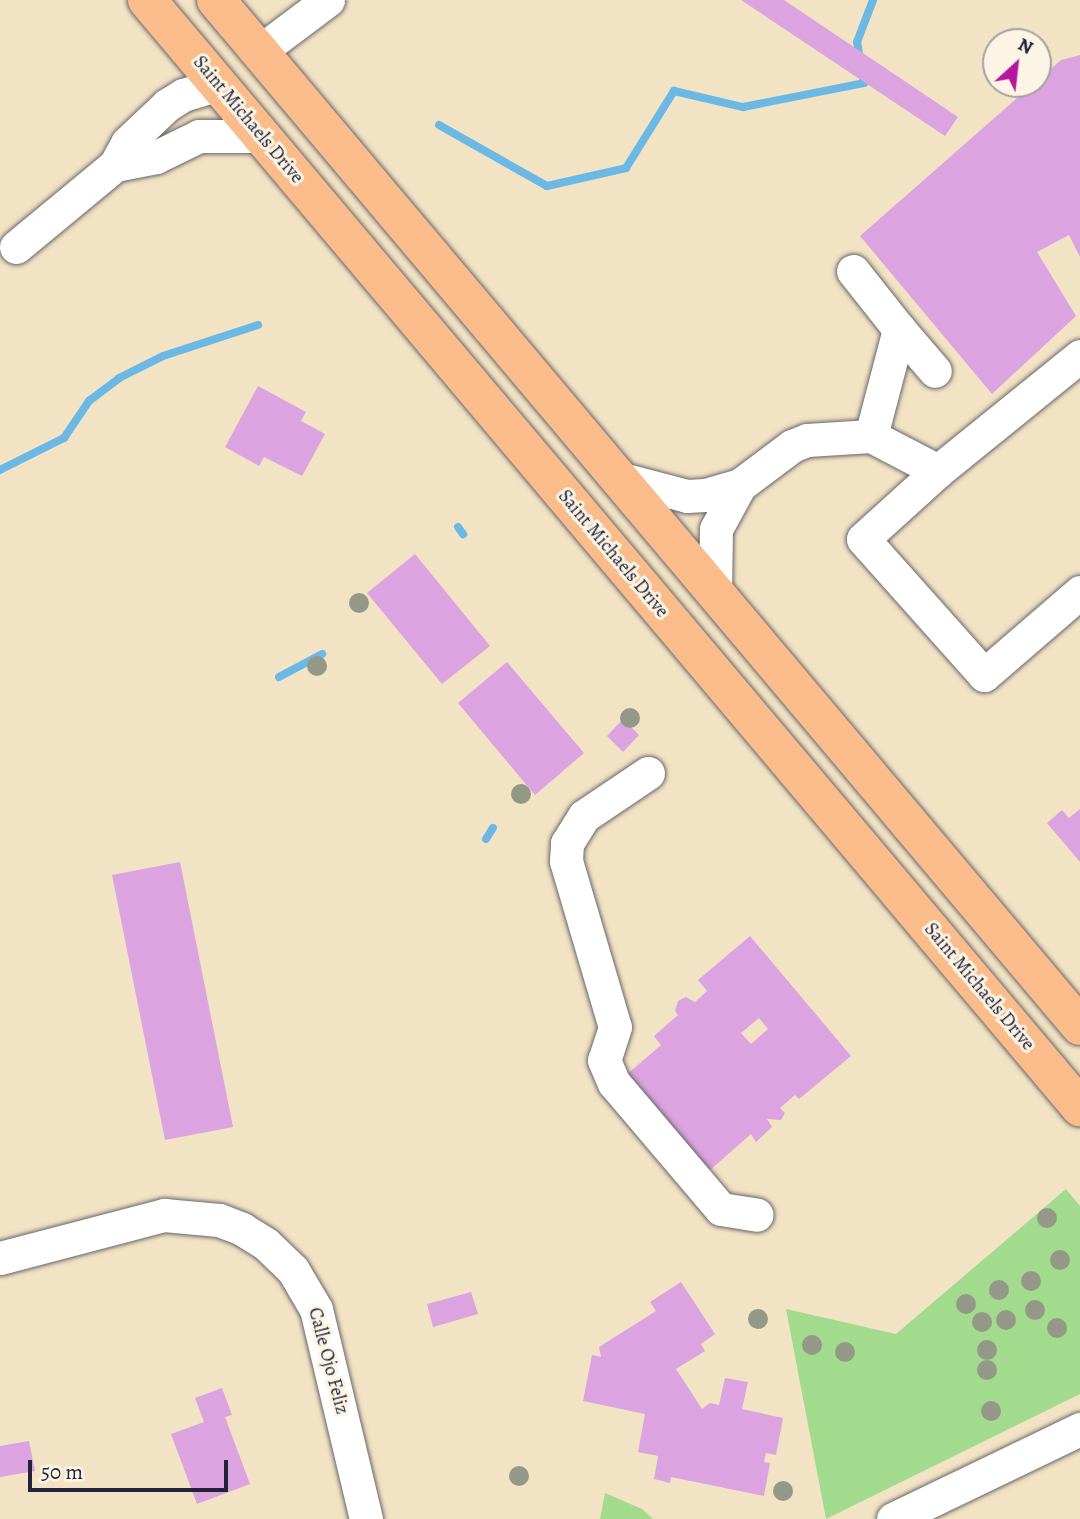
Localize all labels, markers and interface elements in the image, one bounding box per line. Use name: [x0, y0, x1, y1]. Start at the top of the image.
north arrow: [982, 28, 1052, 98]
text: N: [1014, 31, 1038, 61]
street label: Saint Michaels Drive: [188, 51, 308, 189]
street label: Saint Michaels Drive: [553, 485, 673, 623]
street label: Saint Michaels Drive: [919, 918, 1039, 1056]
street label: Calle Ojo Feliz: [303, 1305, 353, 1417]
scale bar: [32, 1446, 231, 1490]
text: 50 m: [41, 1458, 83, 1486]

